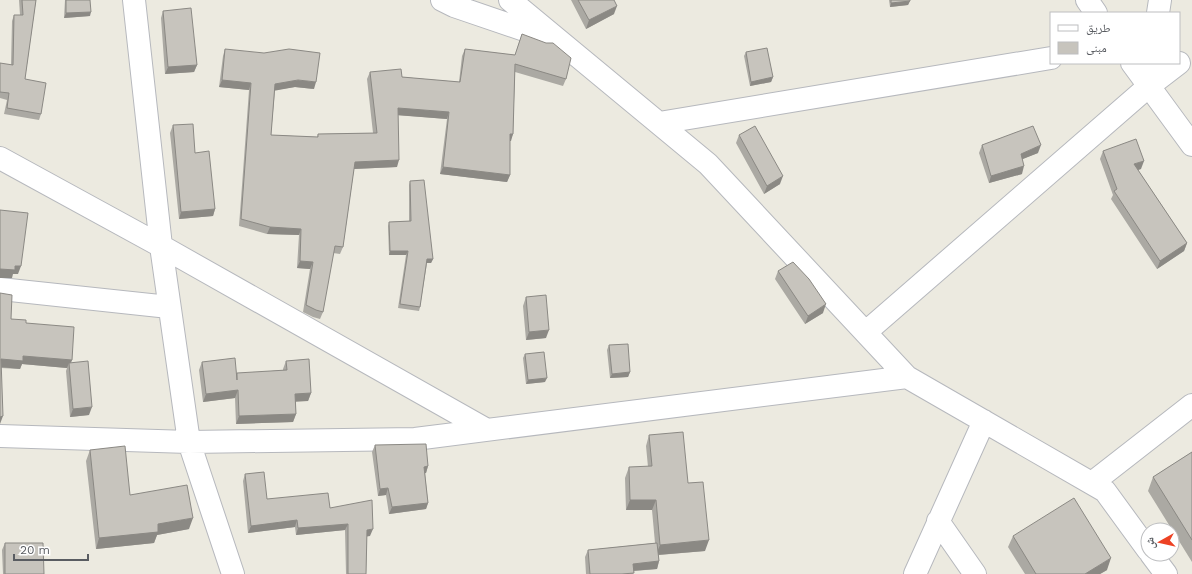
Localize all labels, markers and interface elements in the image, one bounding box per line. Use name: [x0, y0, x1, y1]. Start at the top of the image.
legend: [1050, 12, 1180, 64]
text: طريق: [1086, 21, 1111, 35]
text: مبنى: [1086, 41, 1107, 55]
north arrow: [1140, 522, 1180, 562]
scale bar: [14, 536, 88, 562]
text: ش: [1143, 536, 1159, 550]
text: 20 m: [20, 543, 50, 557]

